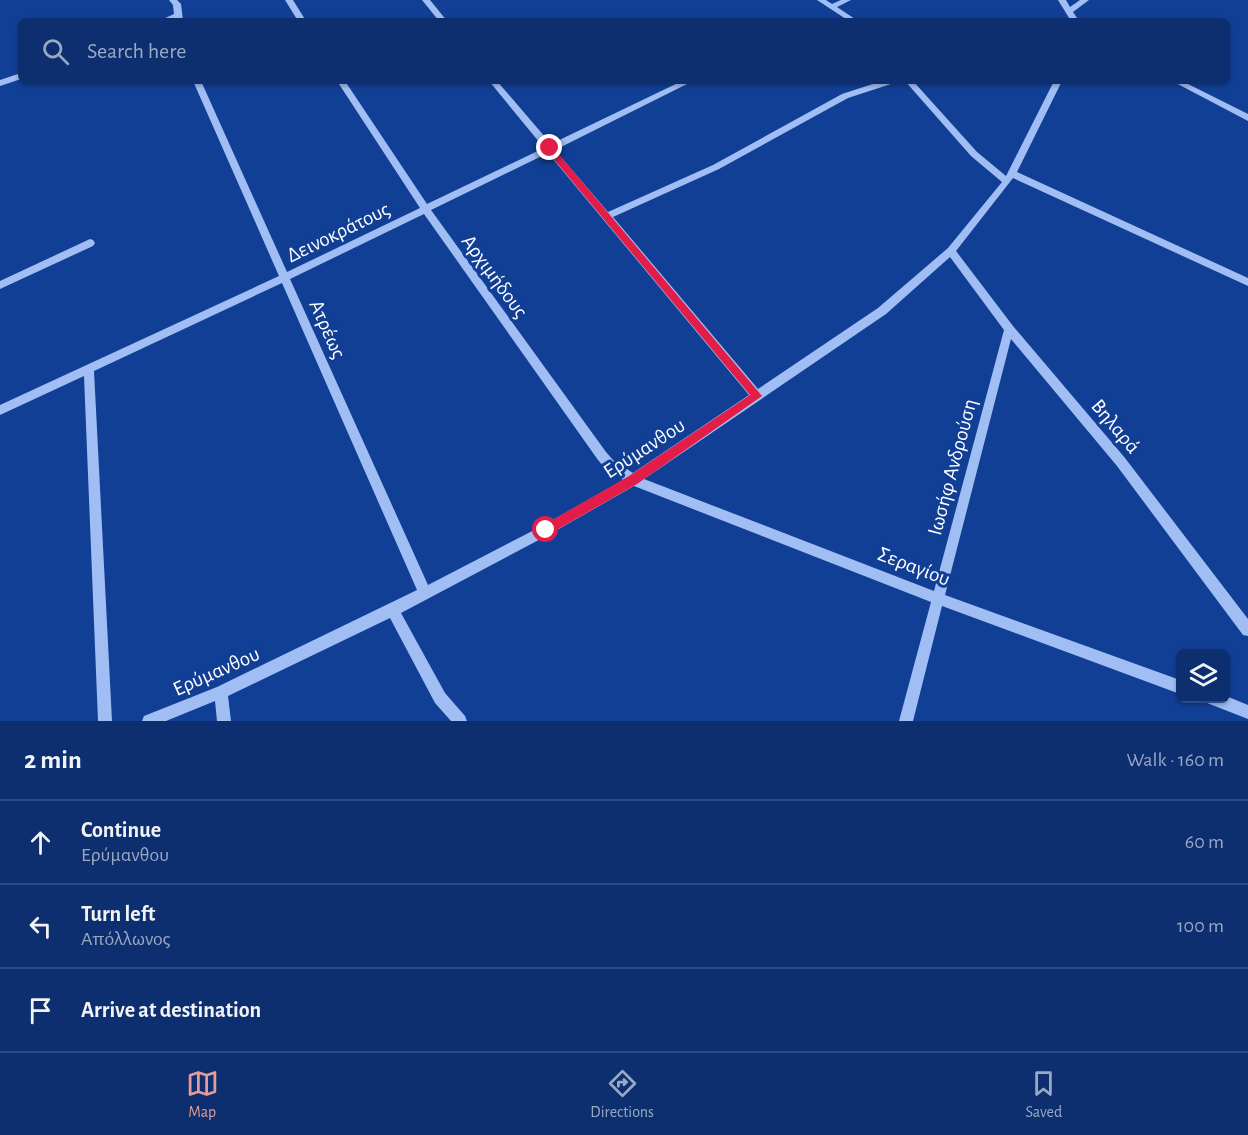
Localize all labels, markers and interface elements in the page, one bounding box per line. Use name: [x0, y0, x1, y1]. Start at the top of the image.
search box: [18, 18, 1230, 84]
icon: search: [39, 35, 72, 68]
text: Search here: [87, 40, 186, 62]
route end: [536, 134, 562, 160]
street label: Δεινοκράτους: [283, 198, 393, 266]
street label: Αρχιμήδους: [458, 231, 532, 322]
street label: Ατρέως: [305, 297, 350, 362]
street label: Βηλαρά: [1087, 395, 1144, 457]
street label: Ιωσήφ Ανδρούση: [924, 397, 981, 538]
street label: Ερύμανθου: [600, 414, 689, 482]
route start: [532, 516, 558, 542]
street label: Σεραγίου: [875, 543, 953, 590]
street label: Ερύμανθου: [170, 643, 263, 700]
map controls: [1176, 649, 1230, 703]
button: layers: [1176, 649, 1230, 703]
text: 2 min: [24, 747, 82, 773]
text: Walk · 160 m: [1127, 750, 1224, 770]
text: Continue: [81, 819, 161, 841]
icon: ahead: [24, 826, 57, 859]
text: 60 m: [1185, 832, 1224, 852]
text: Ερύμανθου: [81, 845, 169, 865]
text: Turn left: [81, 903, 155, 925]
icon: left: [24, 910, 57, 943]
text: 100 m: [1177, 916, 1224, 936]
text: Απόλλωνος: [81, 929, 170, 949]
icon: arrive: [24, 994, 57, 1027]
text: Arrive at destination: [81, 999, 261, 1021]
tab: Map: [186, 1067, 219, 1122]
tab: Directions: [590, 1067, 654, 1122]
tab: Saved: [1026, 1067, 1062, 1122]

